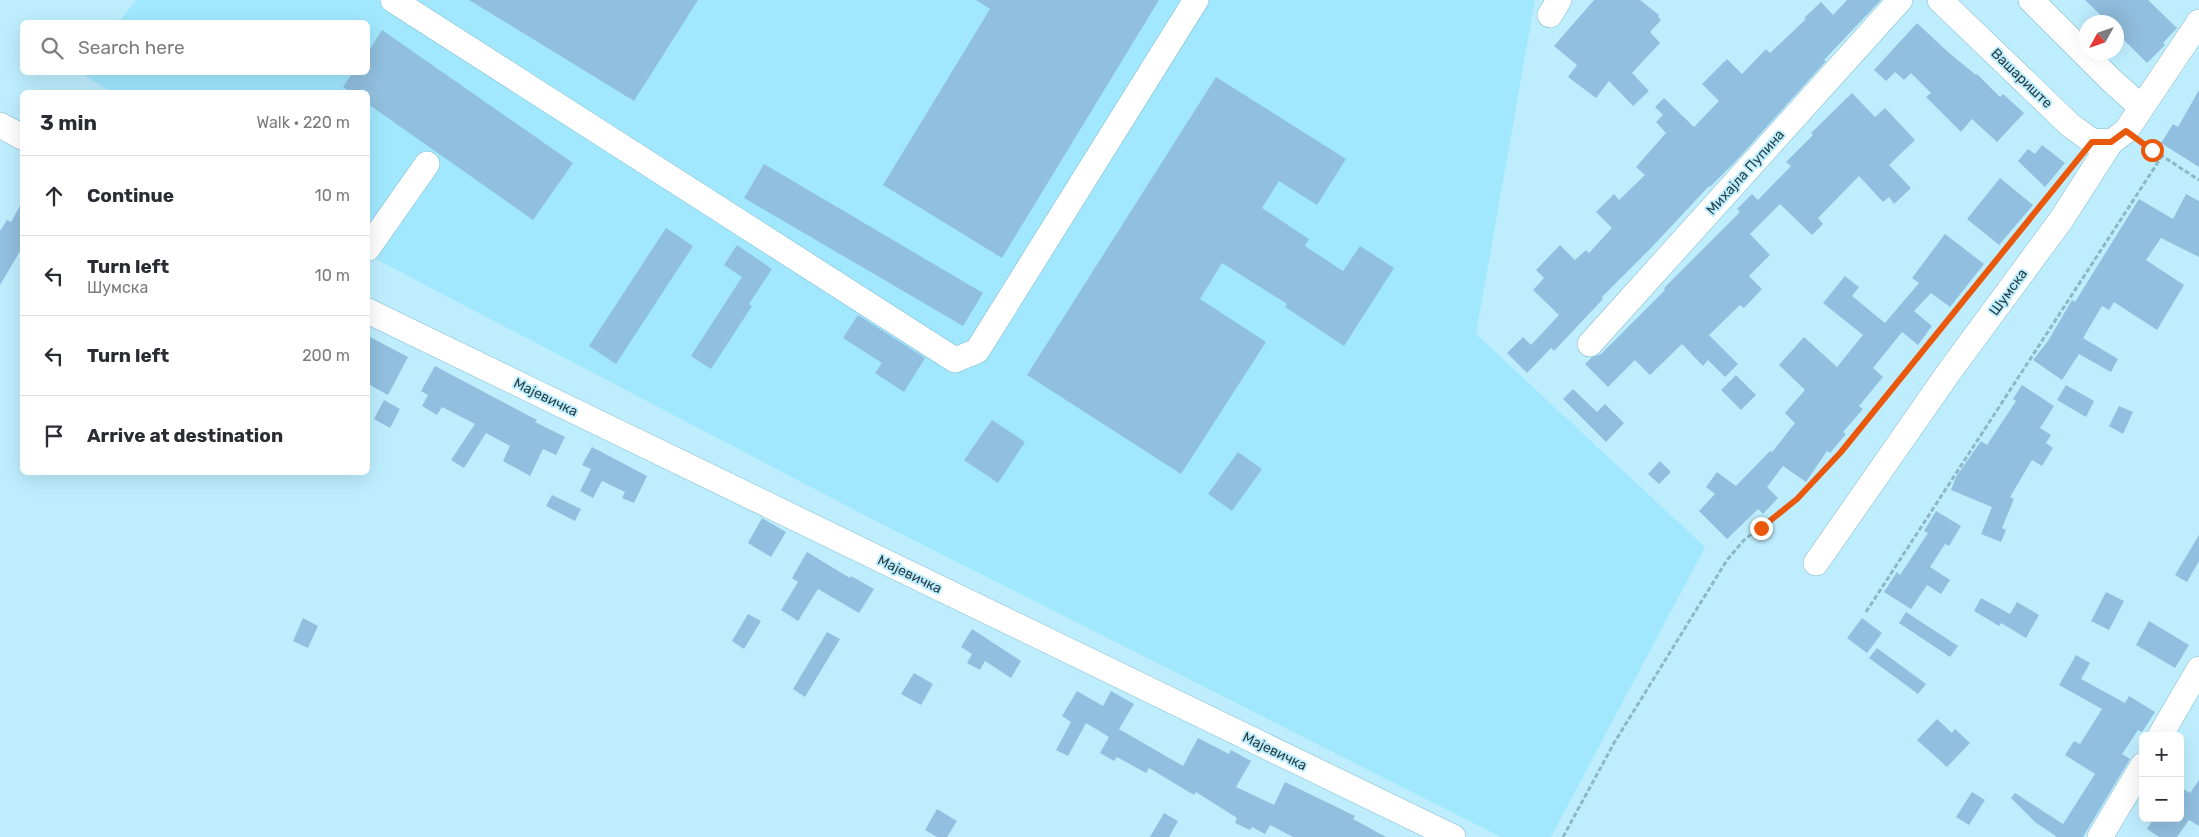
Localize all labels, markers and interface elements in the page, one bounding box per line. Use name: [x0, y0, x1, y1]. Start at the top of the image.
north arrow: [2079, 15, 2124, 60]
search box: [20, 20, 370, 75]
icon: search: [38, 34, 66, 62]
text: Search here: [78, 36, 185, 59]
street label: Вашариште: [1987, 45, 2056, 112]
text: 3 min: [40, 110, 97, 135]
text: Walk · 220 m: [257, 113, 350, 132]
street label: Михајла Пупина: [1703, 126, 1788, 218]
route start: [2141, 139, 2164, 162]
icon: ahead: [40, 182, 68, 210]
text: Continue: [87, 184, 174, 207]
text: 10 m: [315, 186, 350, 205]
text: Turn left: [87, 255, 169, 278]
icon: left: [40, 262, 68, 290]
text: 10 m: [315, 266, 350, 285]
street label: Шумска: [1986, 266, 2031, 319]
text: Шумска: [87, 278, 148, 297]
icon: left: [40, 342, 68, 370]
text: Turn left: [87, 344, 169, 367]
text: 200 m: [302, 346, 350, 365]
street label: Мајевичка: [511, 375, 581, 420]
icon: arrive: [40, 422, 68, 450]
text: Arrive at destination: [87, 424, 283, 447]
route end: [1750, 517, 1773, 540]
street label: Мајевичка: [875, 552, 945, 597]
street label: Мајевичка: [1240, 729, 1310, 774]
map controls: [2139, 732, 2184, 822]
button: +: [2139, 732, 2184, 777]
button: −: [2139, 777, 2184, 822]

